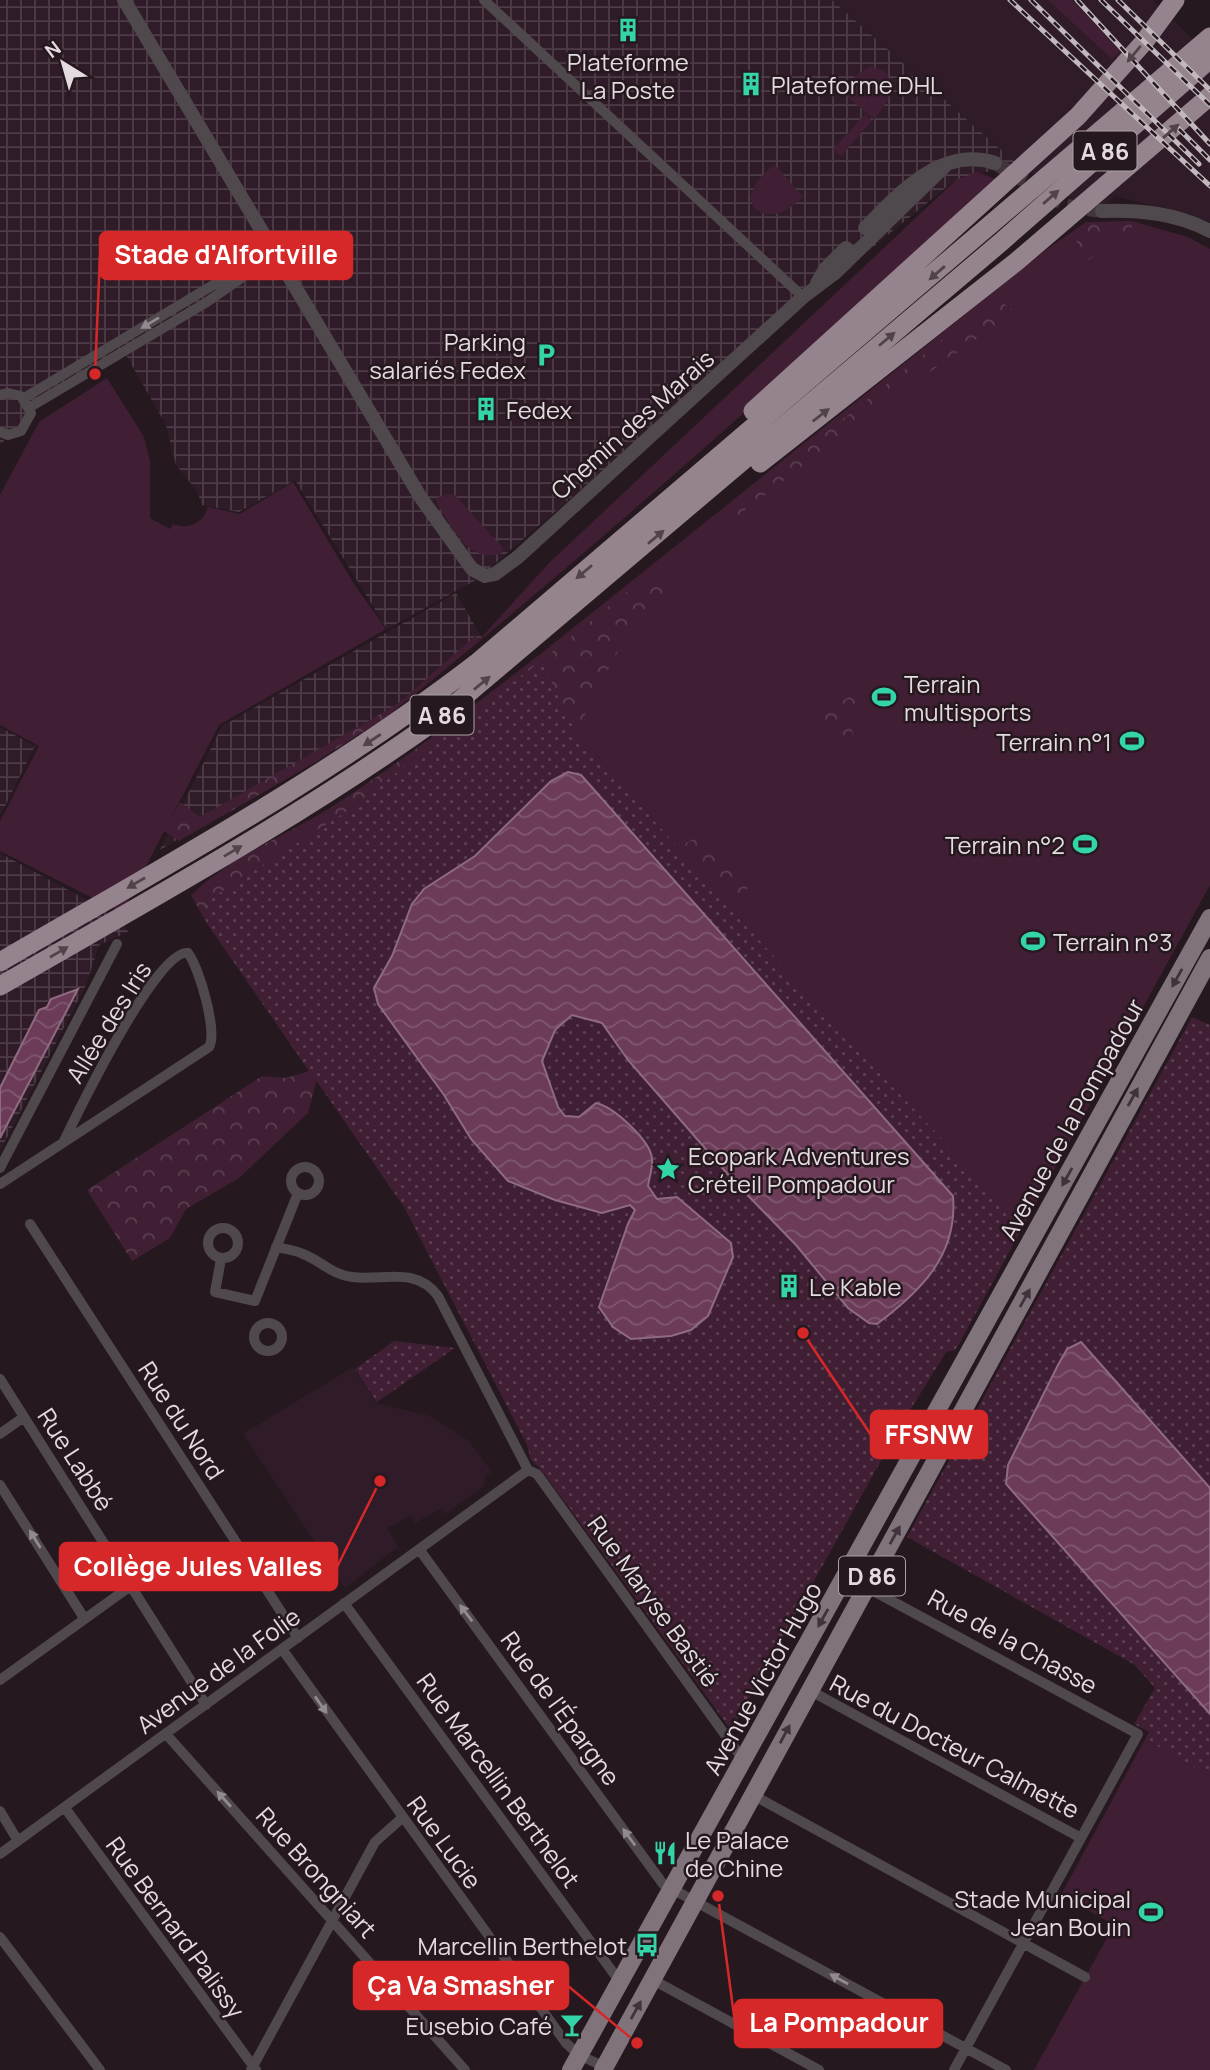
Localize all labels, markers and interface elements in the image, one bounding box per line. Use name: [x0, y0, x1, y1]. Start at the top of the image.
building icon: Plateforme La Poste: [614, 16, 642, 44]
north arrow: [28, 28, 98, 98]
text: N: [39, 35, 66, 64]
place label: Plateforme La Poste: [567, 45, 689, 106]
one-way arrow: [1126, 45, 1142, 63]
place label: Plateforme DHL: [771, 68, 942, 101]
building icon: Plateforme DHL: [737, 70, 765, 98]
one-way arrow: [1162, 123, 1180, 139]
road number: A 86: [1074, 132, 1136, 170]
one-way arrow: [1042, 189, 1060, 205]
callout: Stade d'Alfortville: [100, 232, 352, 279]
text: Stade d'Alfortville: [114, 236, 338, 272]
one-way arrow: [928, 265, 945, 280]
one-way arrow: [140, 317, 159, 330]
place label: Parking salariés Fedex: [369, 325, 526, 386]
one-way arrow: [878, 331, 896, 347]
parking icon: Parking salariés Fedex: [532, 341, 560, 369]
street label: Chemin des Marais: [543, 342, 721, 506]
place label: Fedex: [506, 393, 573, 426]
building icon: Fedex: [472, 395, 500, 423]
one-way arrow: [812, 409, 830, 423]
one-way arrow: [648, 530, 665, 545]
one-way arrow: [575, 564, 592, 579]
place label: Terrain multisports: [904, 667, 1031, 728]
one-way arrow: [473, 676, 491, 691]
sports icon: Terrain multisports: [870, 683, 898, 711]
road number: A 86: [410, 695, 474, 734]
place label: Terrain n°1: [996, 725, 1112, 758]
sports icon: Terrain n°1: [1118, 727, 1146, 755]
one-way arrow: [363, 733, 382, 746]
place label: Terrain n°2: [945, 828, 1065, 861]
sports icon: Terrain n°2: [1071, 830, 1099, 858]
one-way arrow: [223, 845, 242, 857]
one-way arrow: [127, 876, 146, 889]
place label: Terrain n°3: [1053, 925, 1173, 958]
sports icon: Terrain n°3: [1019, 927, 1047, 955]
one-way arrow: [49, 946, 69, 958]
street label: Allée des Iris: [58, 955, 158, 1089]
one-way arrow: [1171, 968, 1183, 988]
street label: Avenue de la Pompadour: [991, 992, 1151, 1246]
one-way arrow: [1127, 1088, 1139, 1107]
place label: Ecopark Adventures Créteil Pompadour: [688, 1139, 910, 1200]
place icon: Ecopark Adventures Créteil Pompadour: [654, 1155, 682, 1183]
one-way arrow: [1061, 1167, 1073, 1187]
place label: Le Kable: [809, 1270, 902, 1303]
building icon: Le Kable: [775, 1272, 803, 1300]
one-way arrow: [1019, 1288, 1031, 1307]
street label: Rue du Nord: [131, 1355, 233, 1485]
street label: Rue Labbé: [31, 1401, 121, 1517]
callout: FFSNW: [871, 1411, 987, 1458]
text: FFSNW: [885, 1416, 974, 1452]
street label: Rue Maryse Bastié: [581, 1509, 727, 1693]
one-way arrow: [889, 1525, 901, 1545]
one-way arrow: [29, 1530, 42, 1549]
callout: Collège Jules Valles: [60, 1543, 337, 1590]
text: Collège Jules Valles: [74, 1548, 322, 1584]
road number: D 86: [839, 1556, 905, 1596]
street label: Avenue Victor Hugo: [695, 1576, 829, 1780]
street label: Rue de la Chasse: [922, 1581, 1104, 1701]
street label: Avenue de la Folie: [129, 1599, 307, 1741]
one-way arrow: [459, 1605, 474, 1623]
one-way arrow: [817, 1608, 829, 1627]
street label: Rue de l'Épargne: [494, 1624, 628, 1792]
street label: Rue Marcellin Berthelot: [410, 1666, 588, 1894]
street label: Rue du Docteur Calmette: [824, 1666, 1086, 1826]
one-way arrow: [314, 1696, 328, 1714]
one-way arrow: [779, 1724, 791, 1744]
street label: Rue Lucie: [400, 1789, 490, 1895]
one-way arrow: [217, 1791, 233, 1808]
street label: Rue Brongniart: [249, 1799, 385, 1945]
place label: Le Palace de Chine: [685, 1823, 789, 1884]
one-way arrow: [622, 1828, 636, 1846]
street label: Rue Bernard Palissy: [99, 1830, 253, 2025]
restaurant icon: Le Palace de Chine: [651, 1839, 679, 1867]
place label: Stade Municipal Jean Bouin: [954, 1882, 1131, 1943]
sports icon: Stade Municipal Jean Bouin: [1137, 1898, 1165, 1926]
place label: Marcellin Berthelot: [418, 1929, 627, 1962]
bus stop icon: Marcellin Berthelot: [633, 1931, 661, 1959]
callout: Ça Va Smasher: [354, 1962, 568, 2009]
text: Ça Va Smasher: [368, 1967, 554, 2003]
one-way arrow: [829, 1973, 849, 1985]
one-way arrow: [630, 2000, 642, 2020]
callout: La Pompadour: [735, 2000, 942, 2047]
text: La Pompadour: [749, 2004, 929, 2040]
place label: Eusebio Café: [406, 2009, 552, 2042]
bar icon: Eusebio Café: [558, 2011, 586, 2039]

